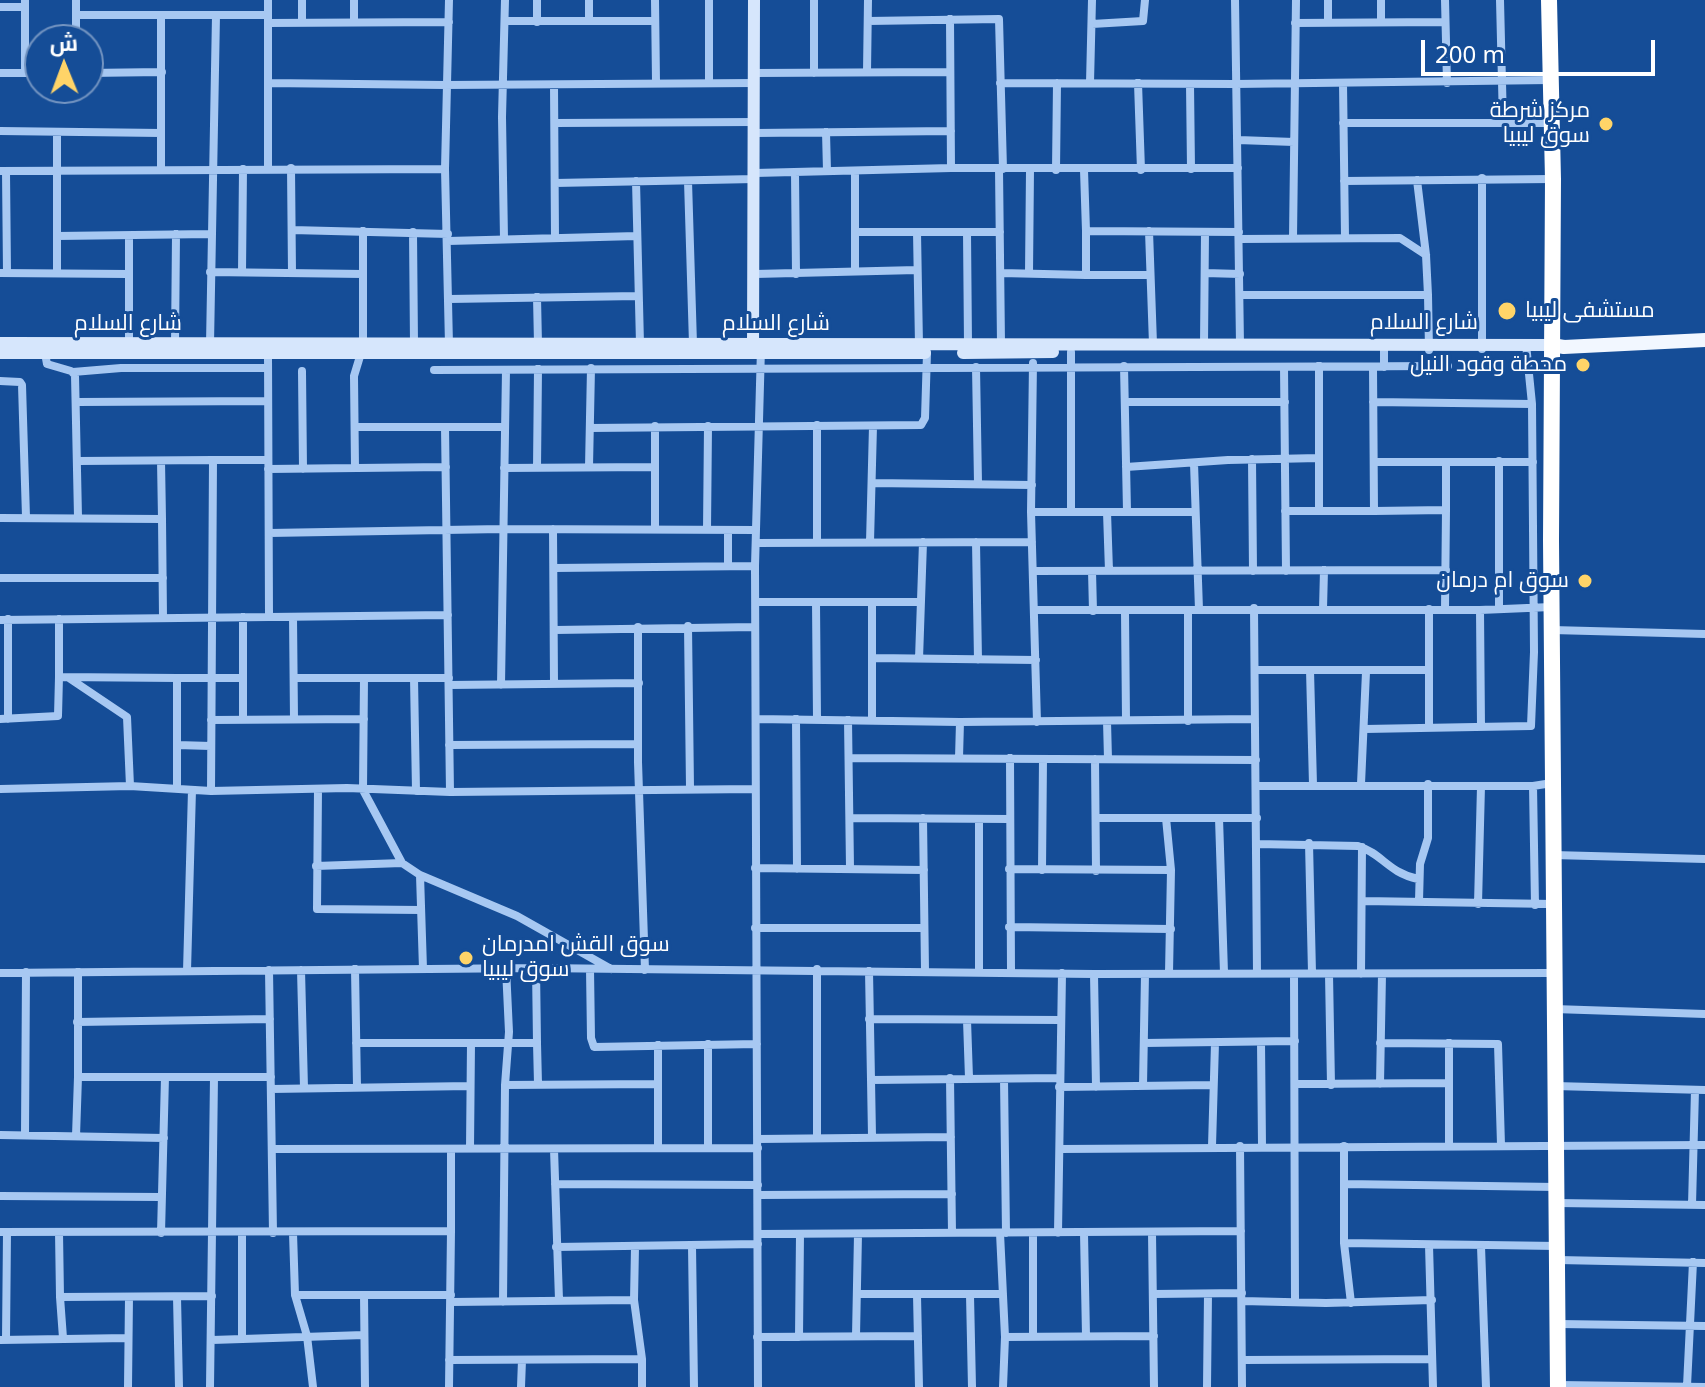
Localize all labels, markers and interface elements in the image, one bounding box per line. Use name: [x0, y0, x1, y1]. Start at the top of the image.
north arrow: [24, 24, 104, 104]
scale bar: [1425, 24, 1659, 74]
text: ش: [49, 27, 78, 57]
text: 200 m: [1435, 37, 1505, 70]
place label: مركز شرطة سوق ليبيا: [1490, 98, 1590, 150]
marker: مركز شرطة سوق ليبيا: [1597, 115, 1615, 133]
place label: مستشفى ليبيا: [1525, 298, 1655, 324]
marker: مستشفى ليبيا: [1496, 300, 1518, 322]
street label: شارع السلام: [1370, 310, 1478, 336]
street label: شارع السلام: [74, 311, 182, 337]
street label: شارع السلام: [722, 311, 830, 337]
place label: محطة وقود النيل: [1410, 352, 1567, 378]
marker: محطة وقود النيل: [1574, 356, 1592, 374]
place label: سوق ام درمان: [1436, 568, 1569, 594]
marker: سوق ام درمان: [1576, 572, 1594, 590]
place label: سوق القش امدرمان سوق ليبيا: [482, 932, 670, 984]
marker: سوق القش امدرمان سوق ليبيا: [457, 949, 475, 967]

